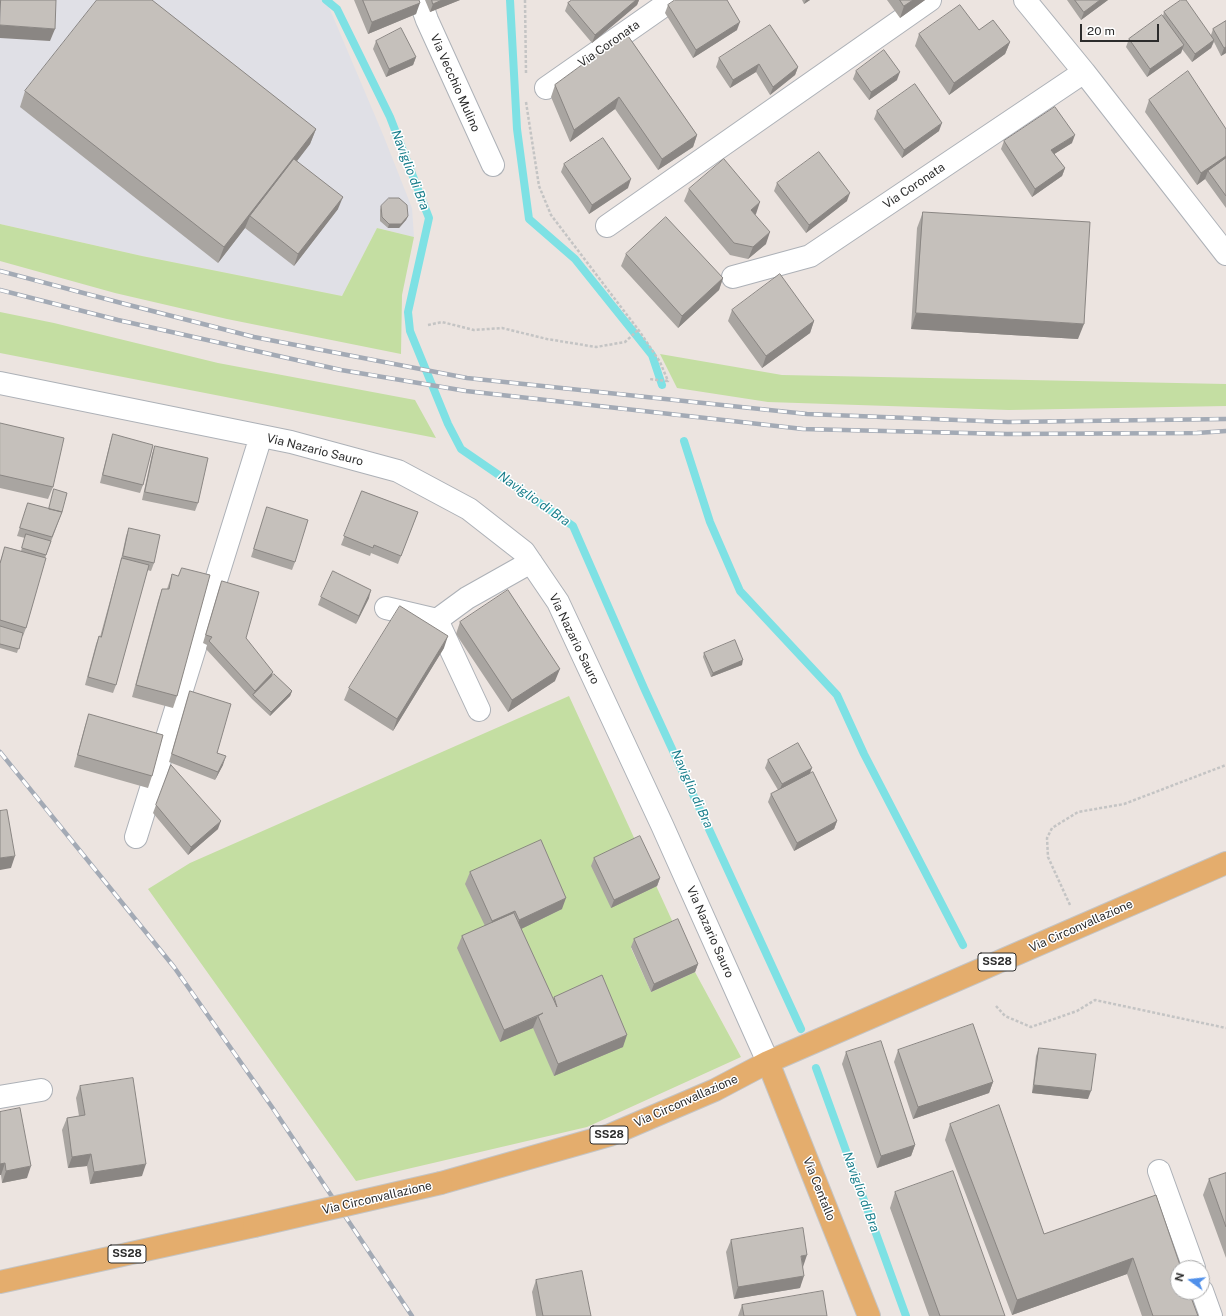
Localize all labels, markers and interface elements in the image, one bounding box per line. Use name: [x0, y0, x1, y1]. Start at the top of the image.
scale bar: [1082, 16, 1161, 42]
street label: Via Coronata: [576, 18, 642, 70]
text: 20 m: [1087, 24, 1115, 38]
street label: Via Vecchio Mulino: [427, 32, 483, 134]
water label: Naviglio di Bra: [388, 128, 432, 212]
street label: Via Coronata: [880, 160, 948, 212]
street label: Via Nazario Sauro: [265, 431, 365, 469]
water label: Naviglio di Bra: [495, 468, 573, 530]
street label: Via Nazario Sauro: [546, 591, 602, 687]
water label: Naviglio di Bra: [668, 747, 716, 831]
street label: Via Nazario Sauro: [683, 884, 737, 980]
street label: Via Circonvallazione: [1027, 897, 1135, 955]
road number: SS28: [978, 953, 1016, 971]
street label: Via Circonvallazione: [632, 1072, 740, 1130]
road number: SS28: [590, 1126, 628, 1144]
water label: Naviglio di Bra: [839, 1150, 883, 1234]
street label: Via Centallo: [800, 1155, 838, 1223]
street label: Via Circonvallazione: [321, 1178, 433, 1218]
road number: SS28: [108, 1245, 146, 1263]
north arrow: [1170, 1260, 1210, 1300]
text: N: [1172, 1271, 1186, 1283]

